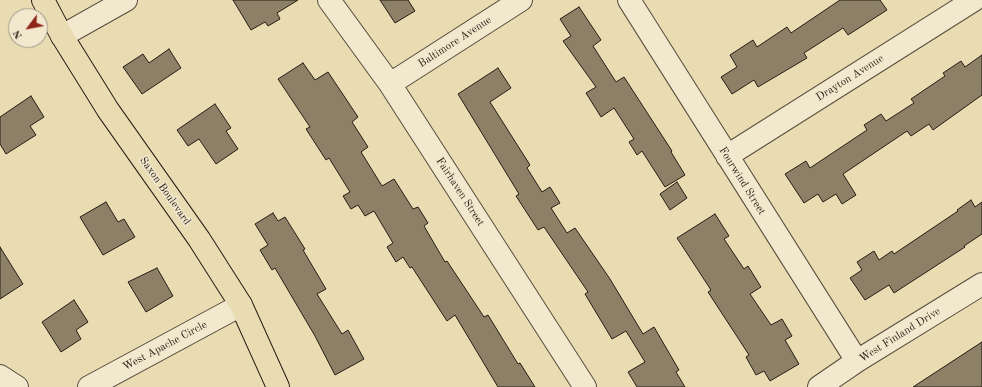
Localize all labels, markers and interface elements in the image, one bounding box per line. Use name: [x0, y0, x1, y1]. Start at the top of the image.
north arrow: [8, 8, 48, 48]
street label: Baltimore Avenue: [416, 13, 494, 71]
text: N: [11, 28, 25, 41]
street label: Drayton Avenue: [814, 52, 886, 104]
street label: Fourwind Street: [716, 144, 768, 218]
street label: Saxon Boulevard: [137, 154, 193, 228]
street label: Fairhaven Street: [433, 155, 487, 229]
street label: West Finland Drive: [857, 305, 943, 365]
street label: West Apache Circle: [121, 318, 209, 374]

